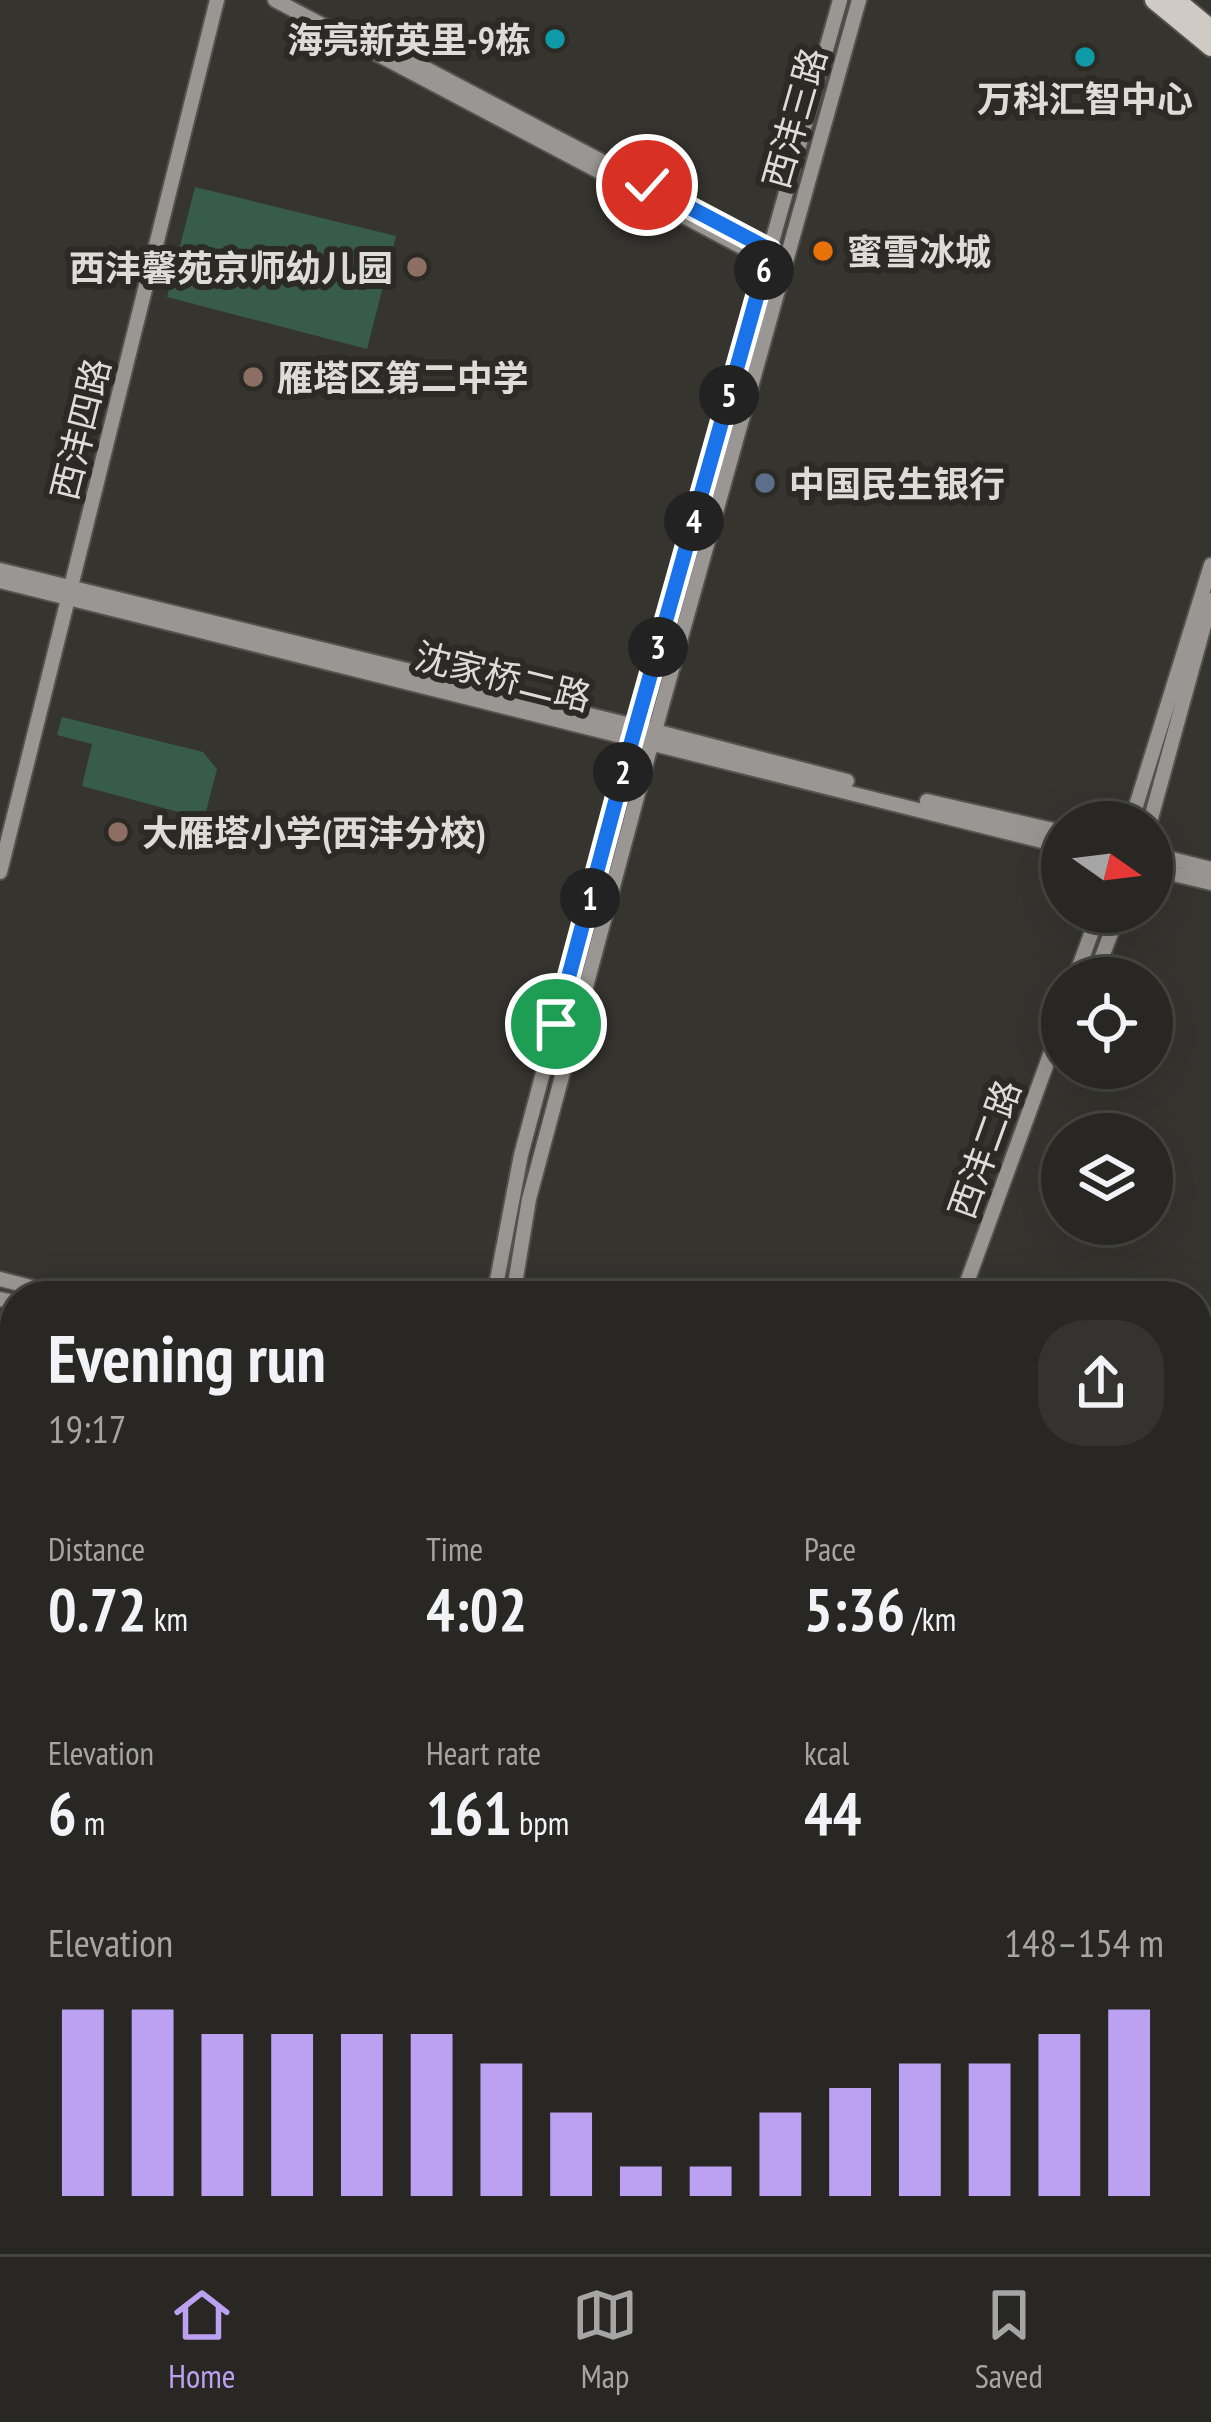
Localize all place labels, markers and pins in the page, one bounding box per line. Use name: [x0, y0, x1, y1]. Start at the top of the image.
place label: 海亮新英里-9栋: [287, 16, 531, 63]
marker: 海亮新英里-9栋: [542, 26, 568, 52]
marker: 万科汇智中心: [1072, 44, 1098, 70]
place label: 万科汇智中心: [977, 75, 1193, 122]
pin: [596, 134, 698, 236]
place label: 蜜雪冰城: [847, 228, 991, 275]
marker: 蜜雪冰城: [810, 238, 836, 264]
pin: 6: [734, 240, 794, 300]
place label: 西沣馨苑京师幼儿园: [69, 244, 393, 291]
marker: 西沣馨苑京师幼儿园: [404, 254, 430, 280]
place label: 雁塔区第二中学: [277, 354, 529, 401]
marker: 雁塔区第二中学: [240, 364, 266, 390]
pin: 5: [699, 365, 759, 425]
place label: 中国民生银行: [789, 460, 1005, 507]
marker: 中国民生银行: [752, 470, 778, 496]
pin: 4: [664, 491, 724, 551]
pin: 3: [628, 617, 688, 677]
pin: 2: [593, 742, 653, 802]
place label: 大雁塔小学(西沣分校): [142, 809, 486, 856]
marker: 大雁塔小学(西沣分校): [105, 819, 131, 845]
pin: 1: [560, 868, 620, 928]
pin: [505, 973, 607, 1075]

